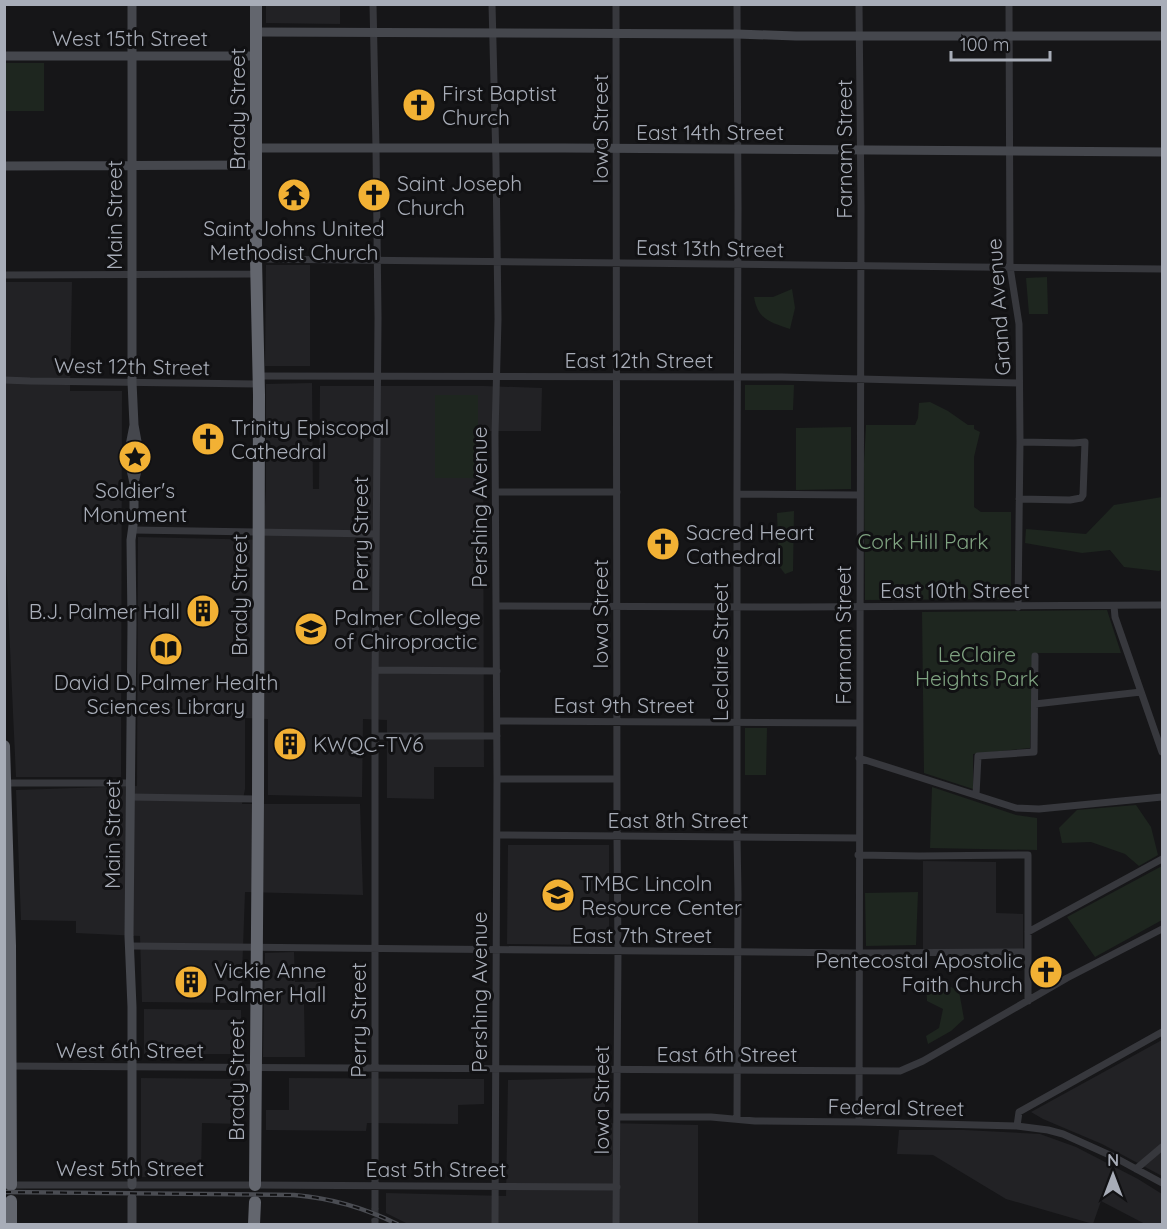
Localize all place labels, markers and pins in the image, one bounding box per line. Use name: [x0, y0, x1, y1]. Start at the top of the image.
place label: First Baptist Church: [442, 80, 557, 130]
church icon: First Baptist Church: [401, 87, 437, 123]
place label: Saint Joseph Church: [397, 170, 522, 220]
temple icon: Saint Johns United Methodist Church: [276, 177, 312, 213]
church icon: Saint Joseph Church: [356, 177, 392, 213]
place label: Saint Johns United Methodist Church: [203, 215, 385, 265]
place label: Trinity Episcopal Cathedral: [231, 414, 389, 464]
church icon: Trinity Episcopal Cathedral: [190, 421, 226, 457]
place icon: Soldier's Monument: [117, 439, 153, 475]
place label: Soldier's Monument: [83, 477, 187, 527]
place label: Sacred Heart Cathedral: [686, 519, 814, 569]
church icon: Sacred Heart Cathedral: [645, 526, 681, 562]
building icon: B.J. Palmer Hall: [185, 593, 221, 629]
place label: B.J. Palmer Hall: [29, 598, 180, 624]
place label: Palmer College of Chiropractic: [334, 604, 481, 654]
school or university icon: Palmer College of Chiropractic: [293, 611, 329, 647]
library icon: David D. Palmer Health Sciences Library: [148, 631, 184, 667]
place label: David D. Palmer Health Sciences Library: [54, 669, 278, 719]
building icon: KWQC-TV6: [272, 726, 308, 762]
place label: KWQC-TV6: [313, 731, 424, 757]
place label: TMBC Lincoln Resource Center: [581, 870, 742, 920]
school or university icon: TMBC Lincoln Resource Center: [540, 877, 576, 913]
place label: Pentecostal Apostolic Faith Church: [815, 947, 1023, 997]
church icon: Pentecostal Apostolic Faith Church: [1028, 954, 1064, 990]
place label: Vickie Anne Palmer Hall: [214, 957, 326, 1007]
building icon: Vickie Anne Palmer Hall: [173, 964, 209, 1000]

